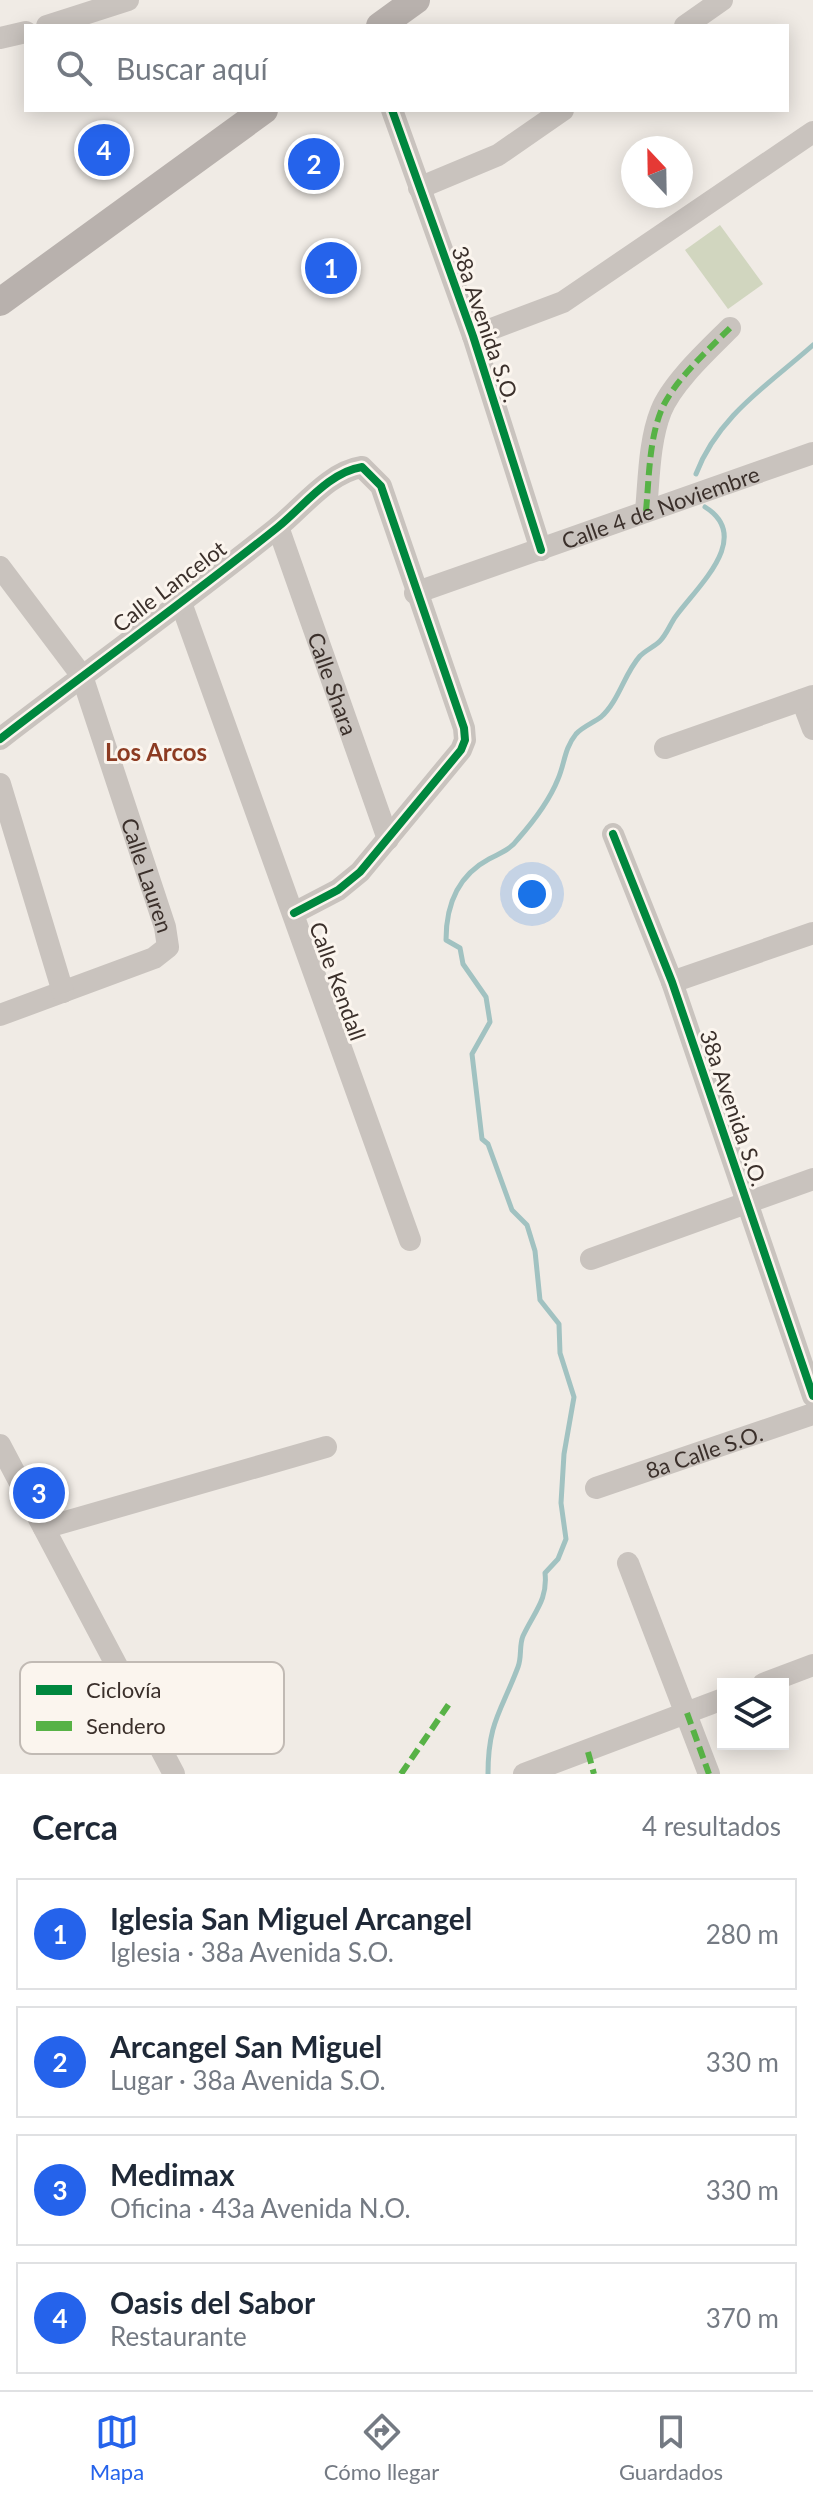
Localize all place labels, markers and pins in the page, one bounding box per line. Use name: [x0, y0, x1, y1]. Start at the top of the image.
pin: 4: [78, 120, 130, 180]
pin: 2: [288, 134, 340, 194]
pin: 1: [305, 238, 357, 298]
pin: 3: [13, 1463, 65, 1523]

